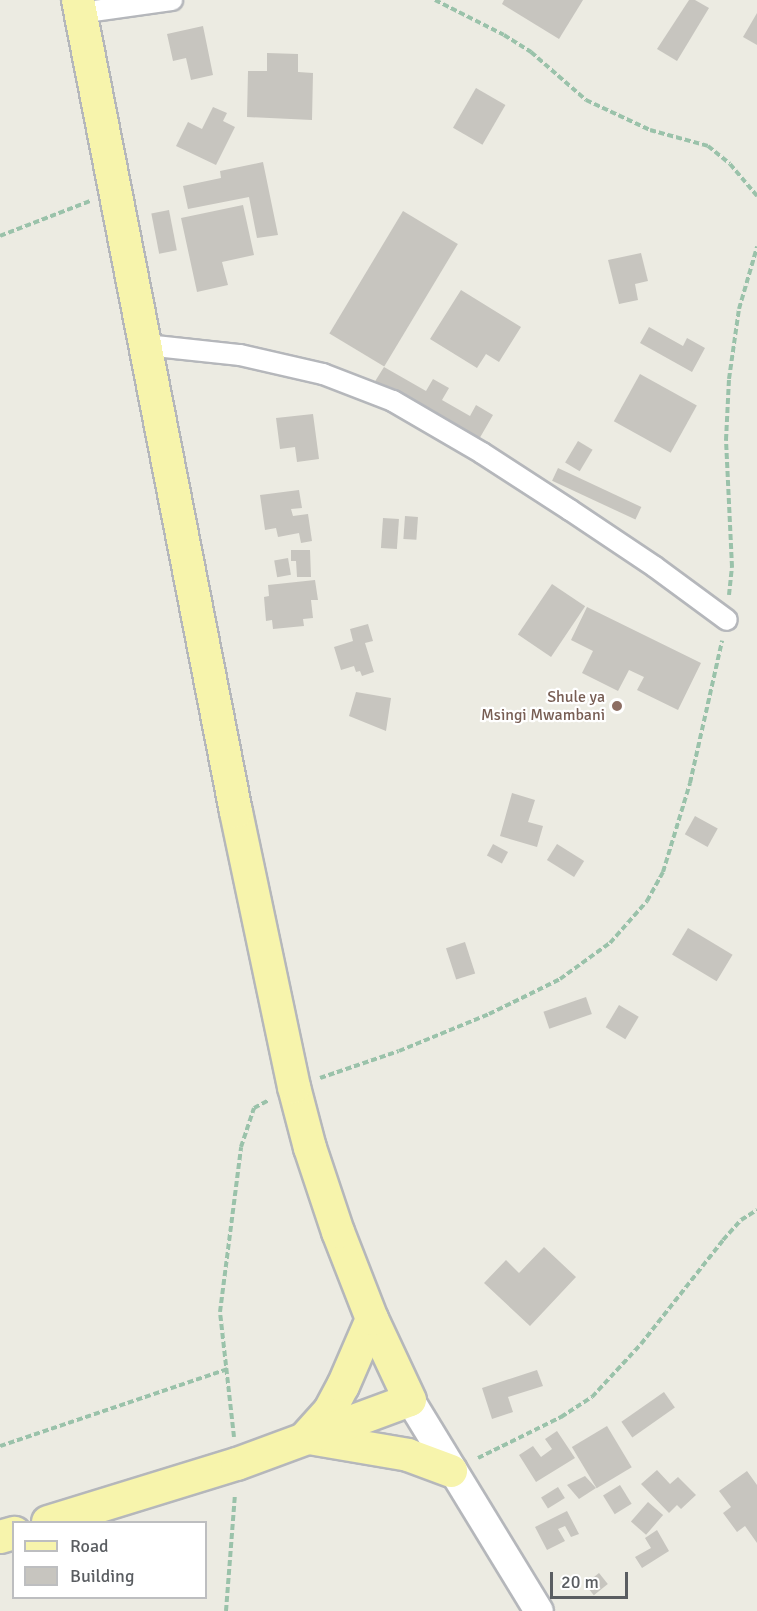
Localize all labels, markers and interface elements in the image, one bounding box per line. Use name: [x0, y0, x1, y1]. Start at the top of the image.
place label: Shule ya Msingi Mwambani: [481, 687, 605, 725]
marker: Shule ya Msingi Mwambani: [610, 699, 624, 713]
legend: [12, 1521, 207, 1599]
text: Road: [70, 1535, 109, 1557]
scale bar: [553, 1560, 631, 1598]
text: Building: [70, 1565, 134, 1587]
text: 20 m: [561, 1571, 599, 1593]

